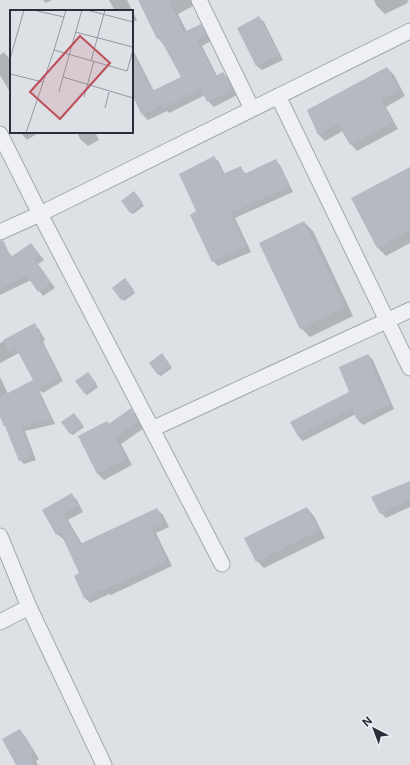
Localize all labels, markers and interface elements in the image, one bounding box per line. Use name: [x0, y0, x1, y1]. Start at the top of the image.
inset map: [10, 10, 133, 133]
north arrow: [354, 709, 394, 749]
text: N: [360, 714, 375, 730]

